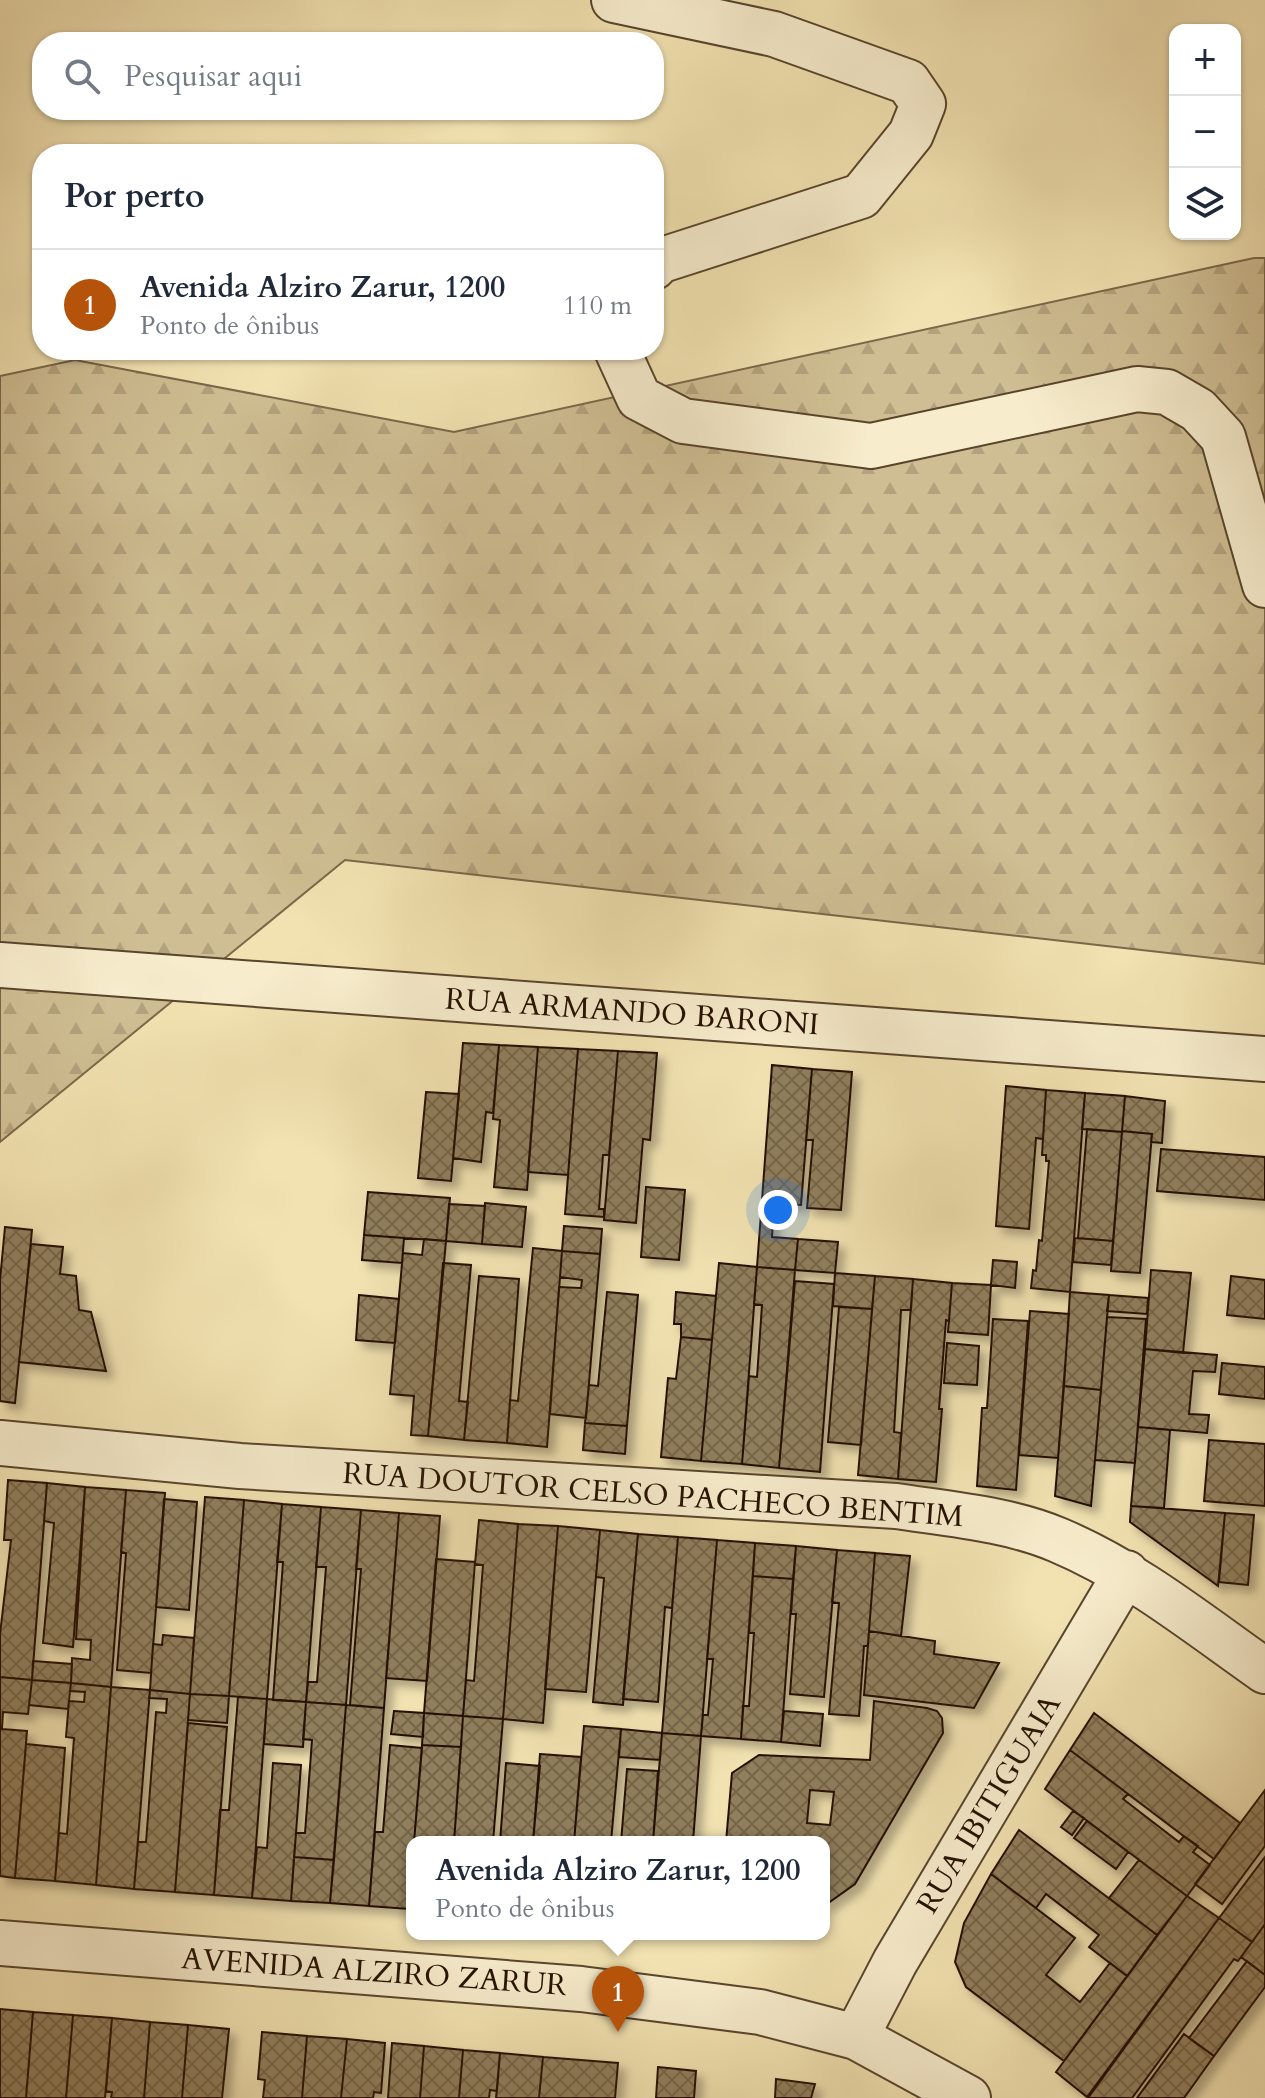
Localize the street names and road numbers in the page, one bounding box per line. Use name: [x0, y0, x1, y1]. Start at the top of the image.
street label: RUA ARMANDO BARONI: [444, 978, 820, 1046]
street label: RUA DOUTOR CELSO PACHECO BENTIM: [341, 1453, 965, 1537]
street label: RUA IBITIGUAIA: [907, 1686, 1071, 1921]
street label: AVENIDA ALZIRO ZARUR: [180, 1938, 568, 2006]

